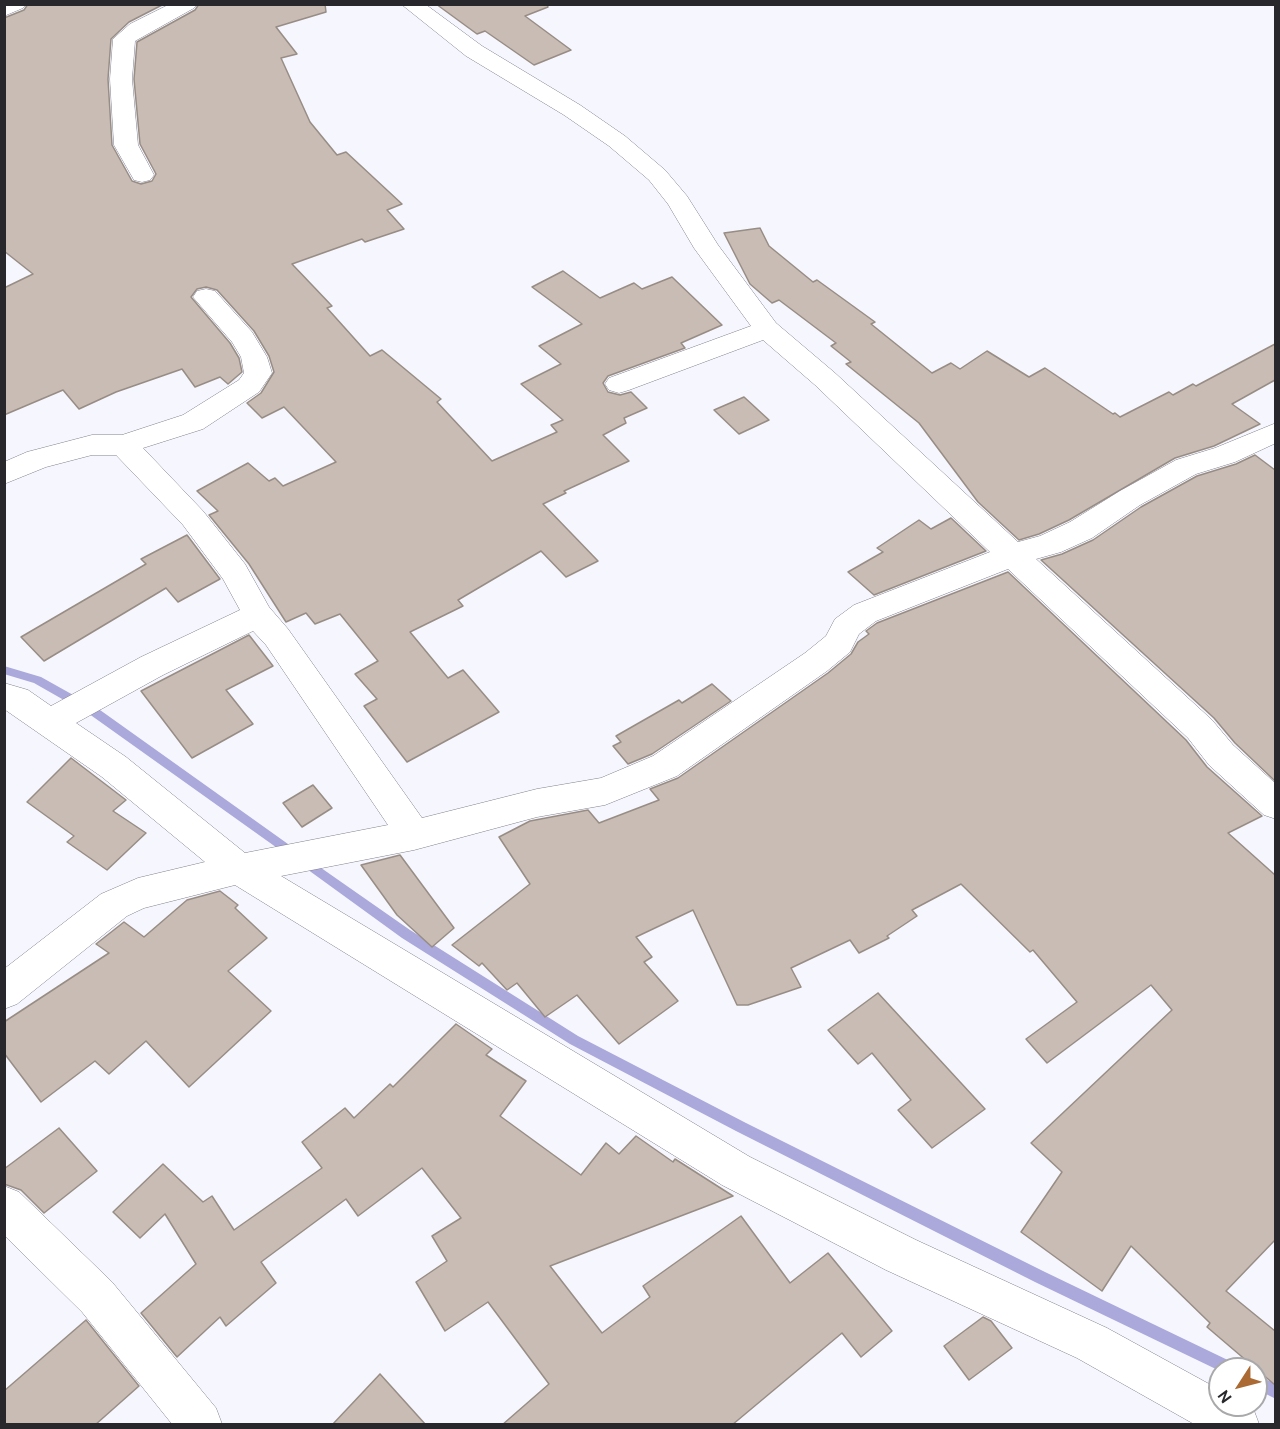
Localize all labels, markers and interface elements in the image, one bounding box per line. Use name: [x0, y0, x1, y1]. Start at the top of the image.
north arrow: [1208, 1357, 1268, 1417]
text: N: [1214, 1387, 1236, 1407]

